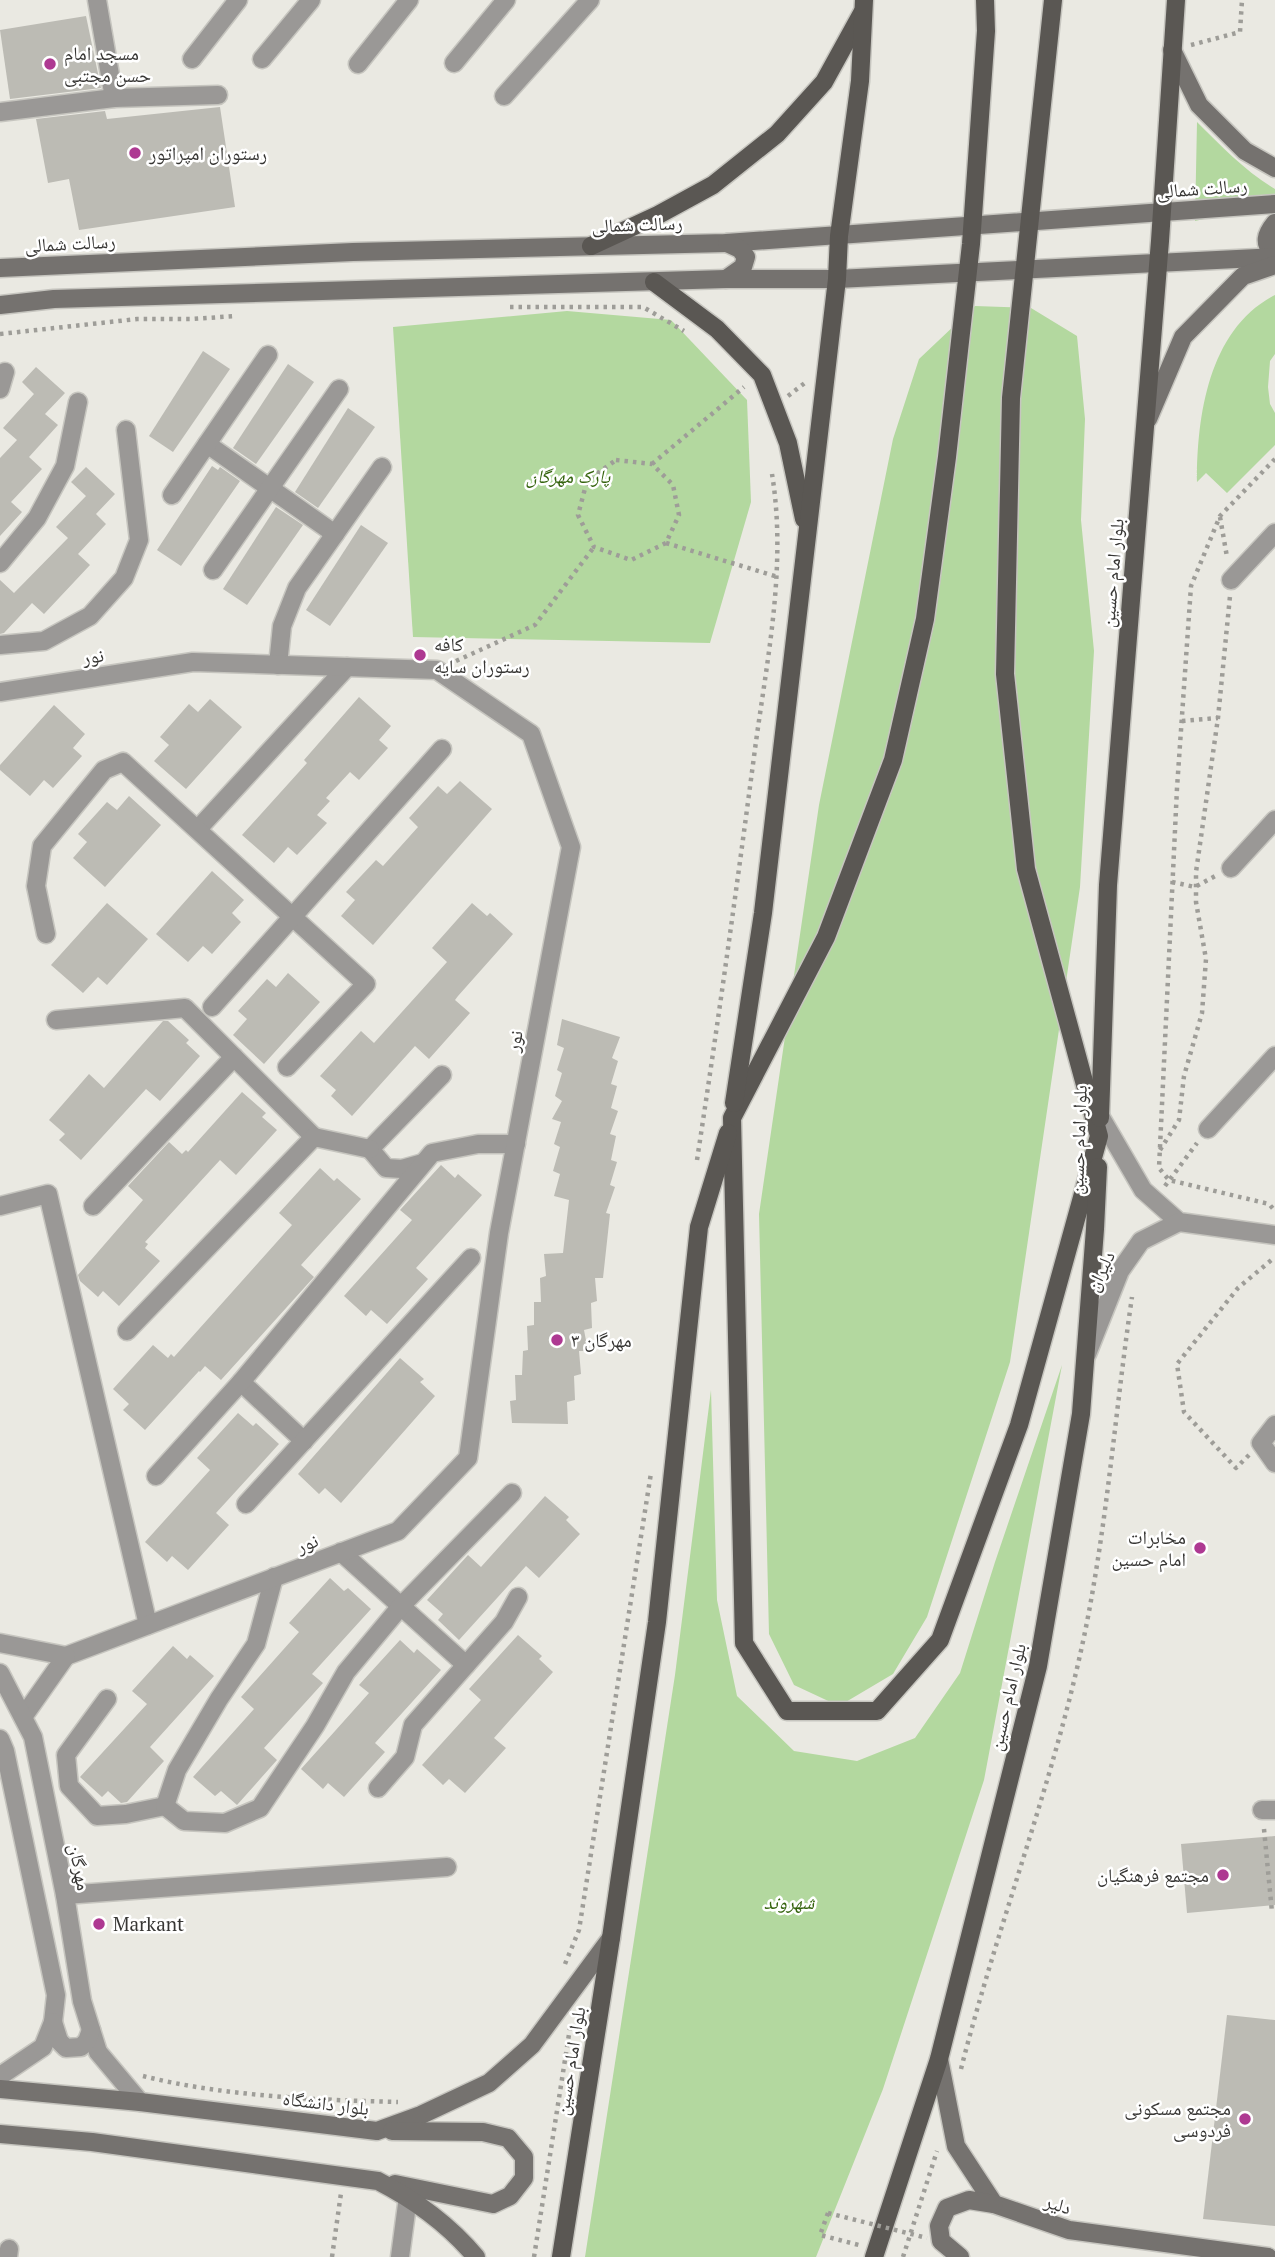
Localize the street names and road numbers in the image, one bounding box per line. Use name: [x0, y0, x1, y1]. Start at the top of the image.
street label: رسالت شمالی: [1156, 172, 1248, 203]
street label: رسالت شمالی: [591, 209, 683, 238]
street label: رسالت شمالی: [24, 228, 116, 257]
street label: بلوار امام حسین: [1094, 517, 1131, 629]
street label: نور: [79, 641, 105, 670]
street label: نور: [499, 1028, 528, 1055]
street label: بلوار امام حسین: [1063, 1085, 1094, 1195]
street label: دلیران: [1079, 1246, 1120, 1295]
street label: نور: [291, 1527, 321, 1558]
street label: بلوار امام حسین: [982, 1641, 1033, 1754]
street label: مهرگان: [64, 1841, 97, 1893]
street label: بلوار امام حسین: [549, 2005, 592, 2117]
street label: بلوار دانشگاه: [281, 2085, 371, 2120]
street label: دلیر: [1041, 2187, 1075, 2220]

